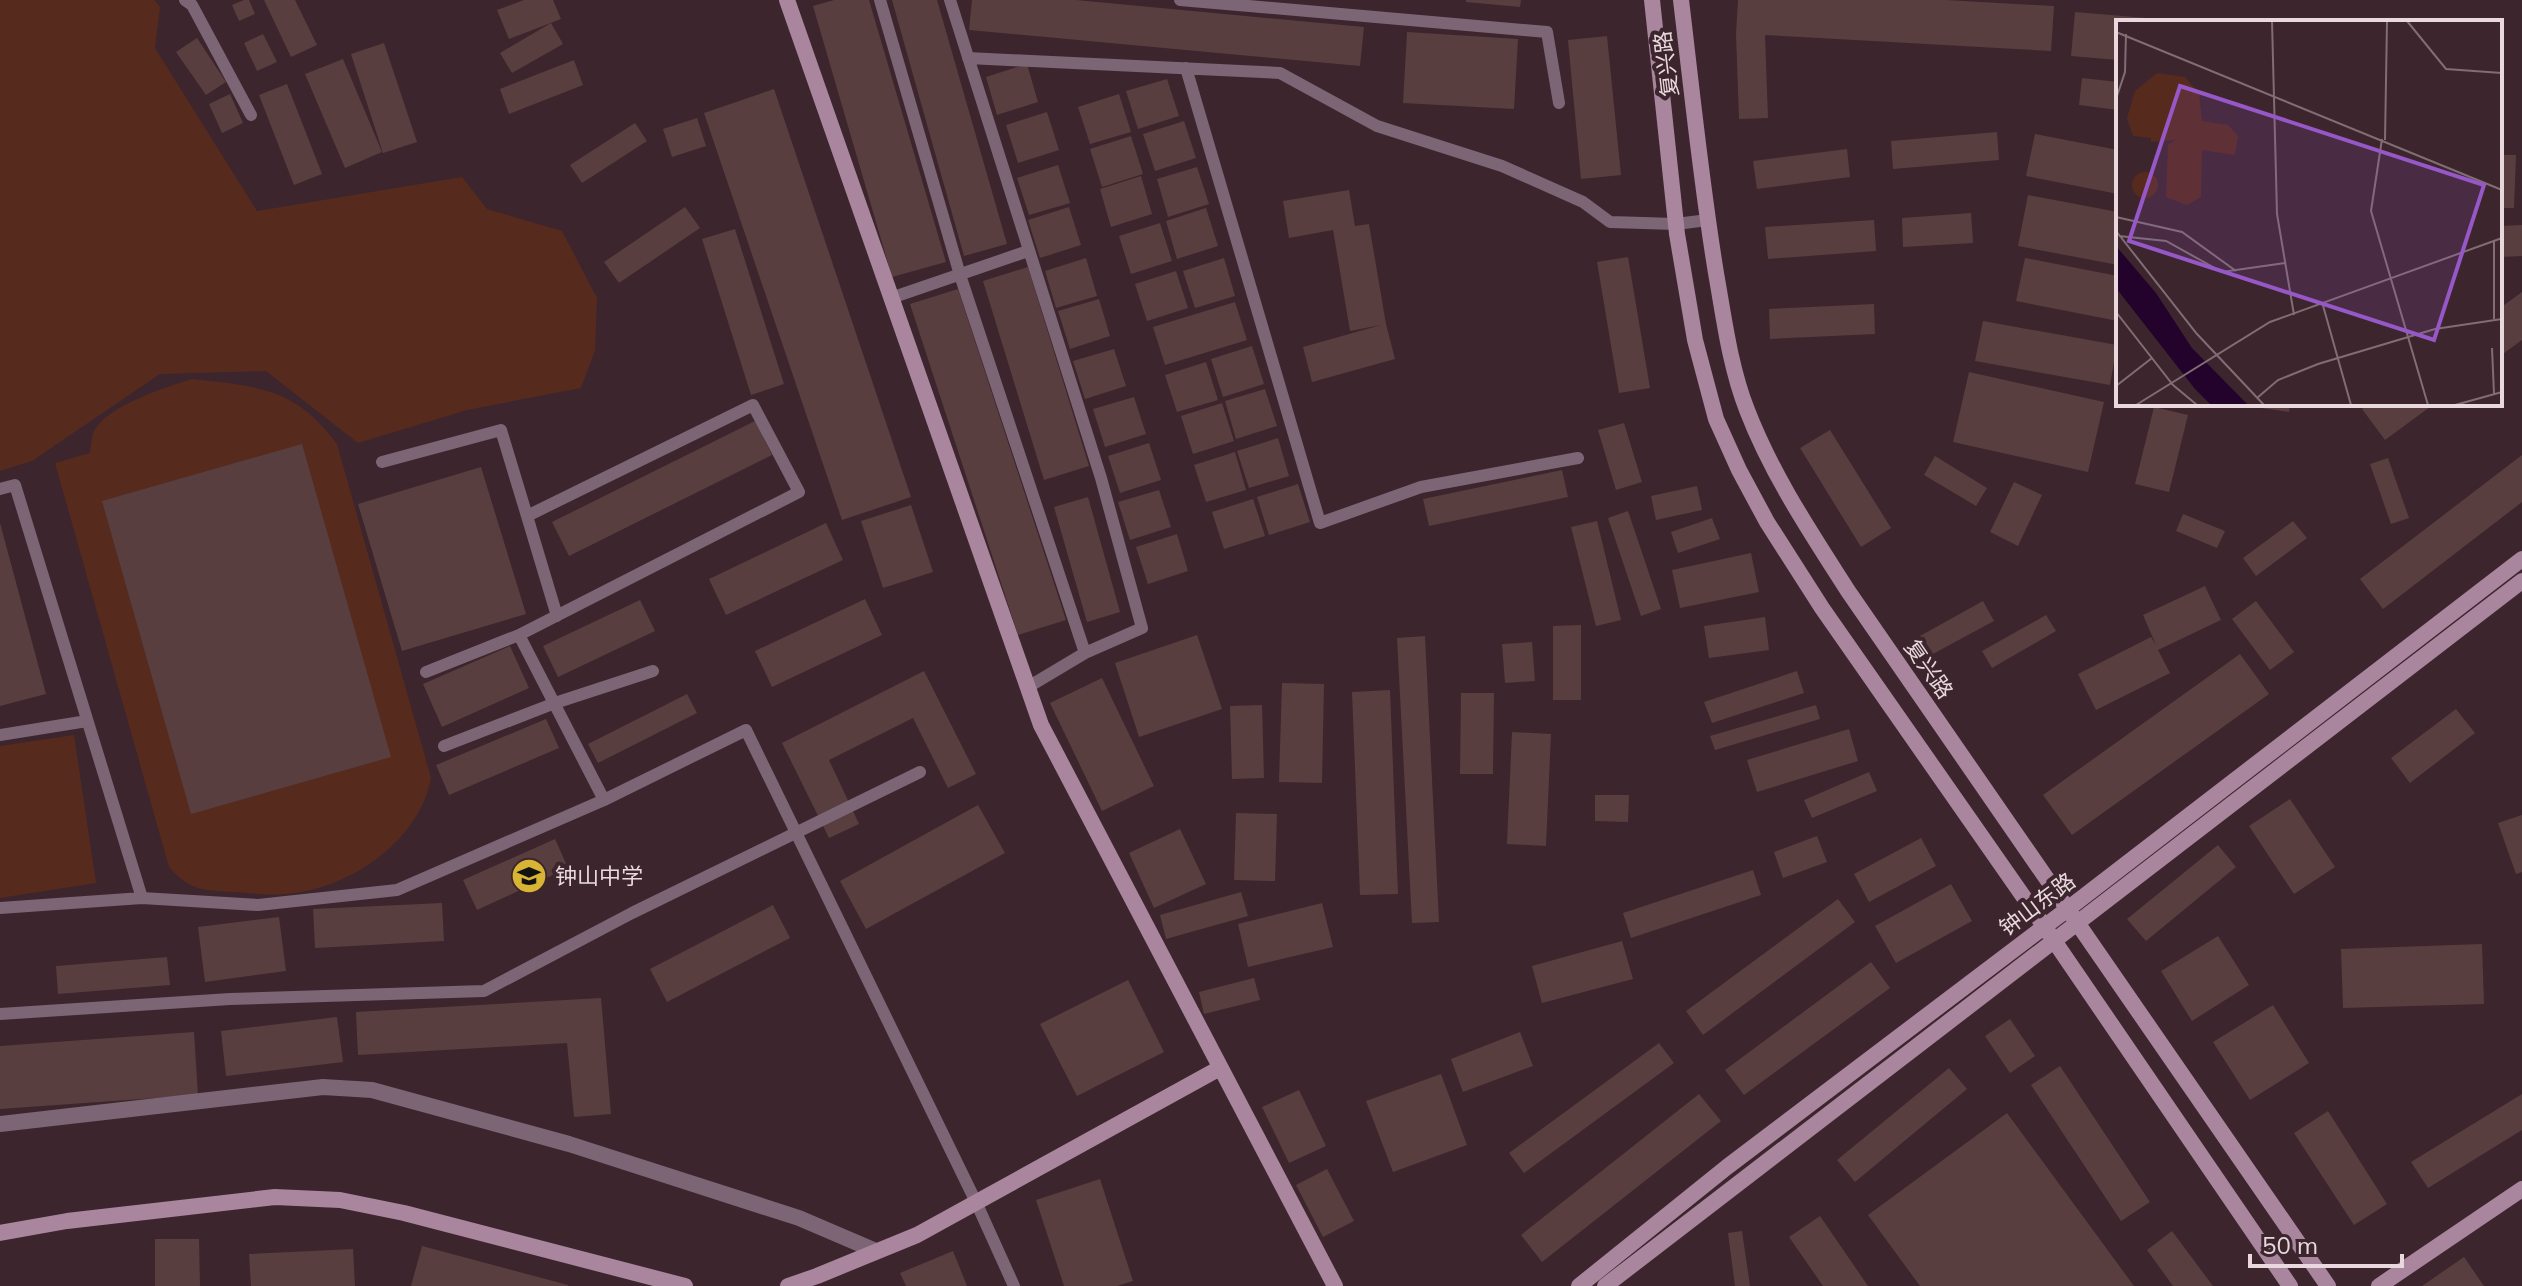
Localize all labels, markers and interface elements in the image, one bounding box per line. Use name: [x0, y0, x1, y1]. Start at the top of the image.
inset map: [2116, 20, 2502, 406]
street label: 复兴路: [1648, 30, 1684, 98]
street label: 复兴路: [1899, 634, 1959, 704]
school or university icon: 钟山中学: [510, 857, 548, 895]
place label: 钟山中学: [555, 862, 643, 890]
street label: 钟山东路: [1993, 866, 2081, 942]
scale bar: [2250, 1218, 2402, 1268]
text: 50 m: [2262, 1230, 2318, 1260]

